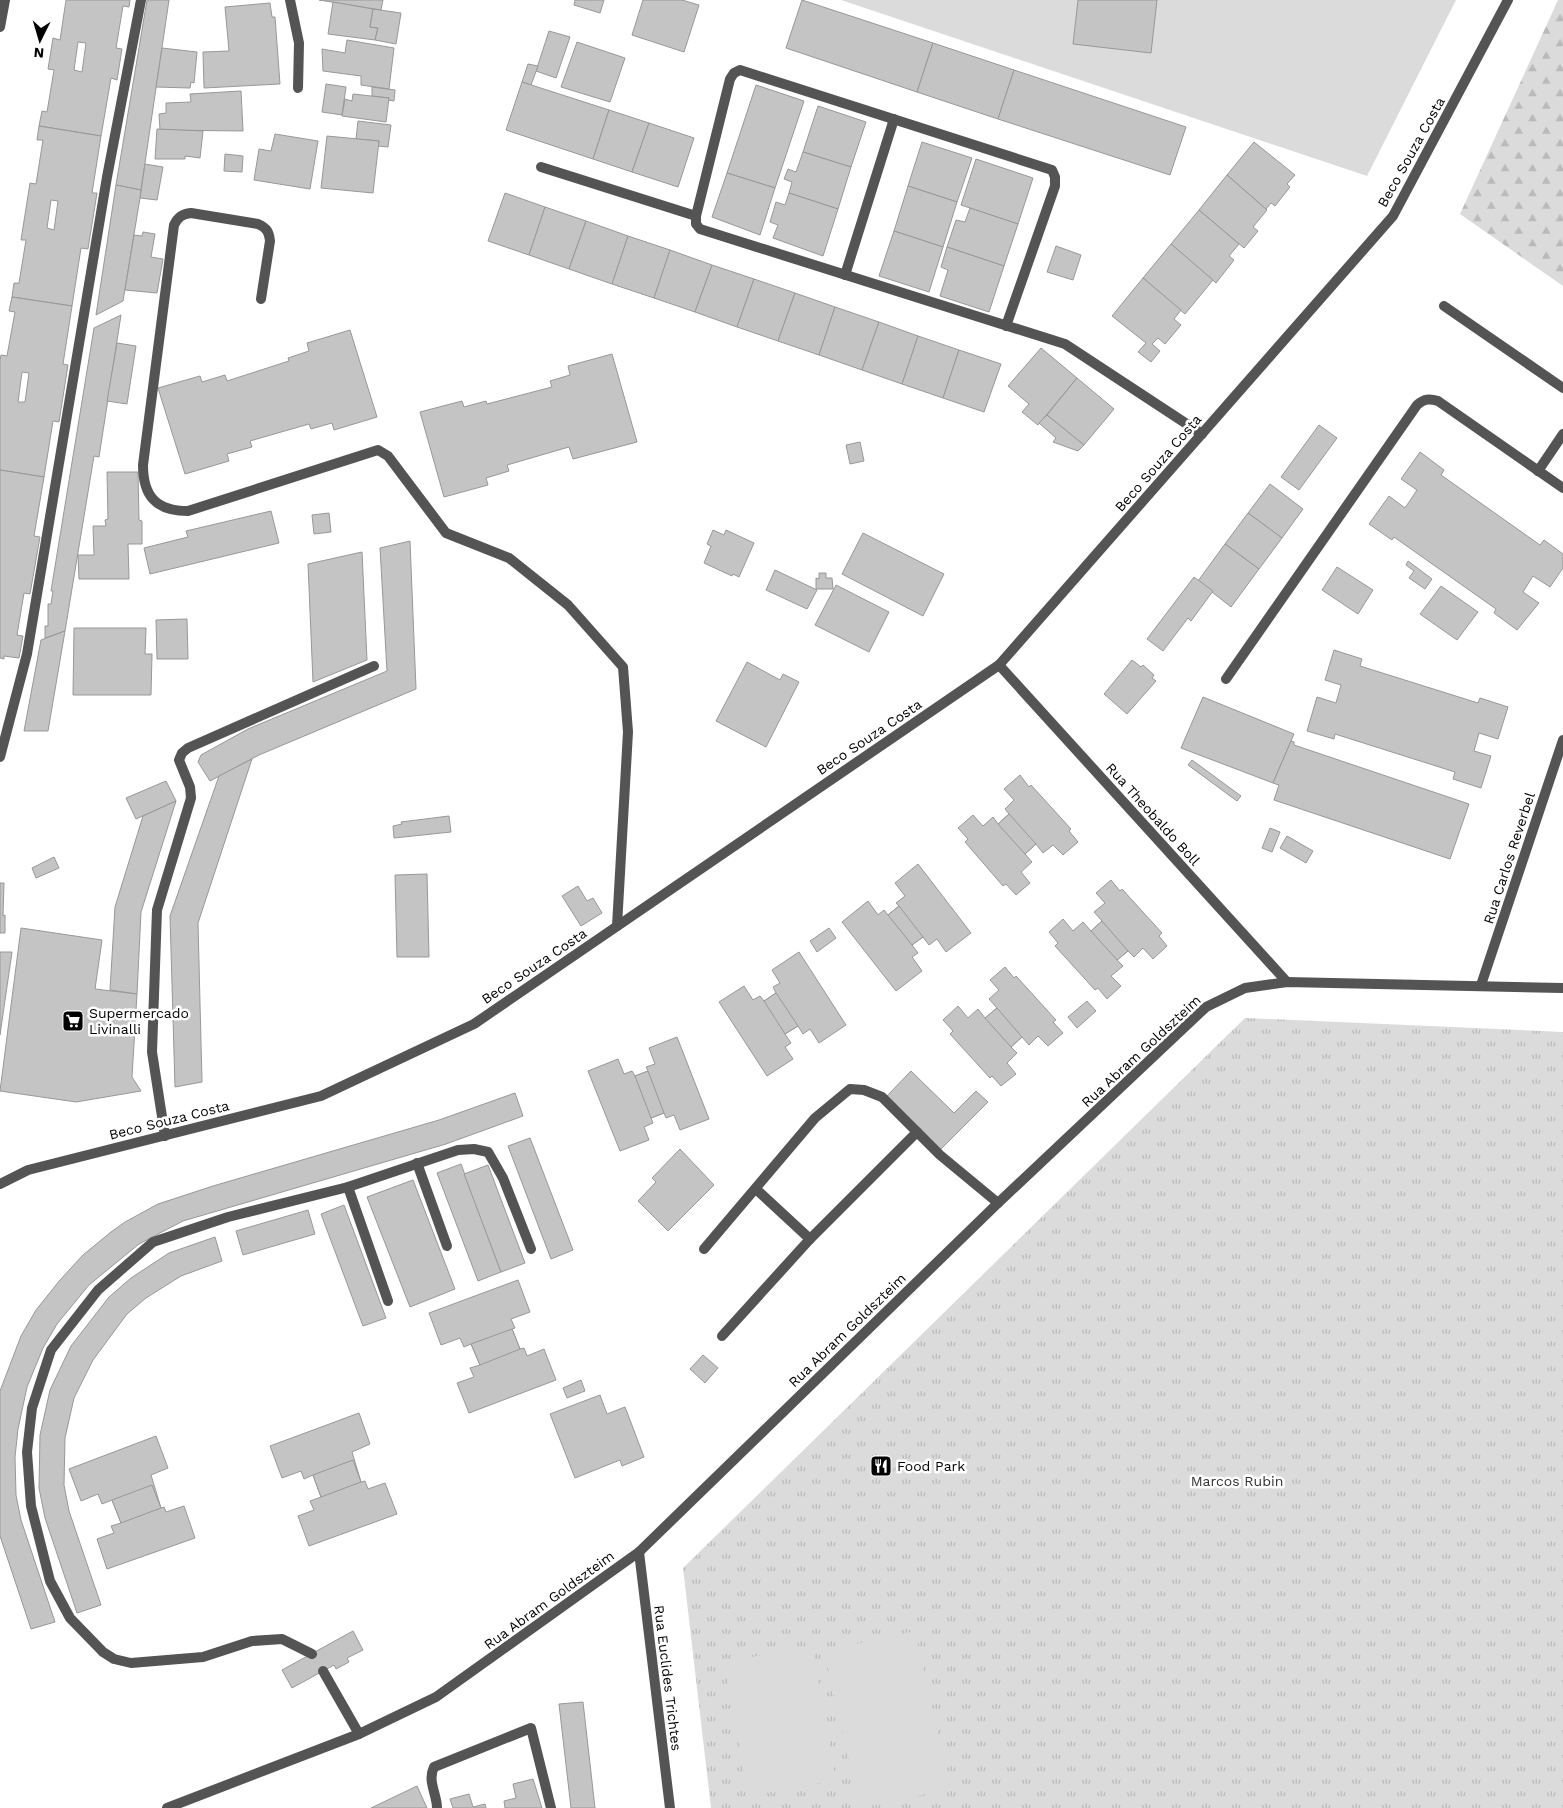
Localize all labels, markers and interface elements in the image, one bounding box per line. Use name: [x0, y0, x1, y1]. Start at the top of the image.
north arrow: [15, 15, 65, 65]
text: N: [33, 45, 45, 61]
street label: Beco Souza Costa: [1374, 94, 1448, 210]
street label: Beco Souza Costa: [1112, 411, 1205, 515]
street label: Beco Souza Costa: [813, 696, 925, 778]
street label: Rua Theobaldo Boll: [1103, 760, 1204, 869]
street label: Rua Carlos Reverbel: [1480, 790, 1538, 926]
street label: Beco Souza Costa: [478, 925, 590, 1007]
street label: Rua Abram Goldszteim: [1078, 992, 1204, 1110]
place label: Supermercado Livinalli: [89, 1005, 189, 1037]
supermarket icon: Supermercado Livinalli: [61, 1009, 85, 1033]
street label: Beco Souza Costa: [107, 1097, 231, 1143]
street label: Rua Abram Goldszteim: [785, 1270, 909, 1390]
restaurant icon: Food Park: [869, 1454, 893, 1478]
place label: Food Park: [897, 1458, 965, 1474]
park label: Marcos Rubin: [1191, 1473, 1283, 1489]
street label: Rua Abram Goldszteim: [481, 1547, 617, 1653]
street label: Rua Euclides Trichtes: [651, 1604, 685, 1752]

